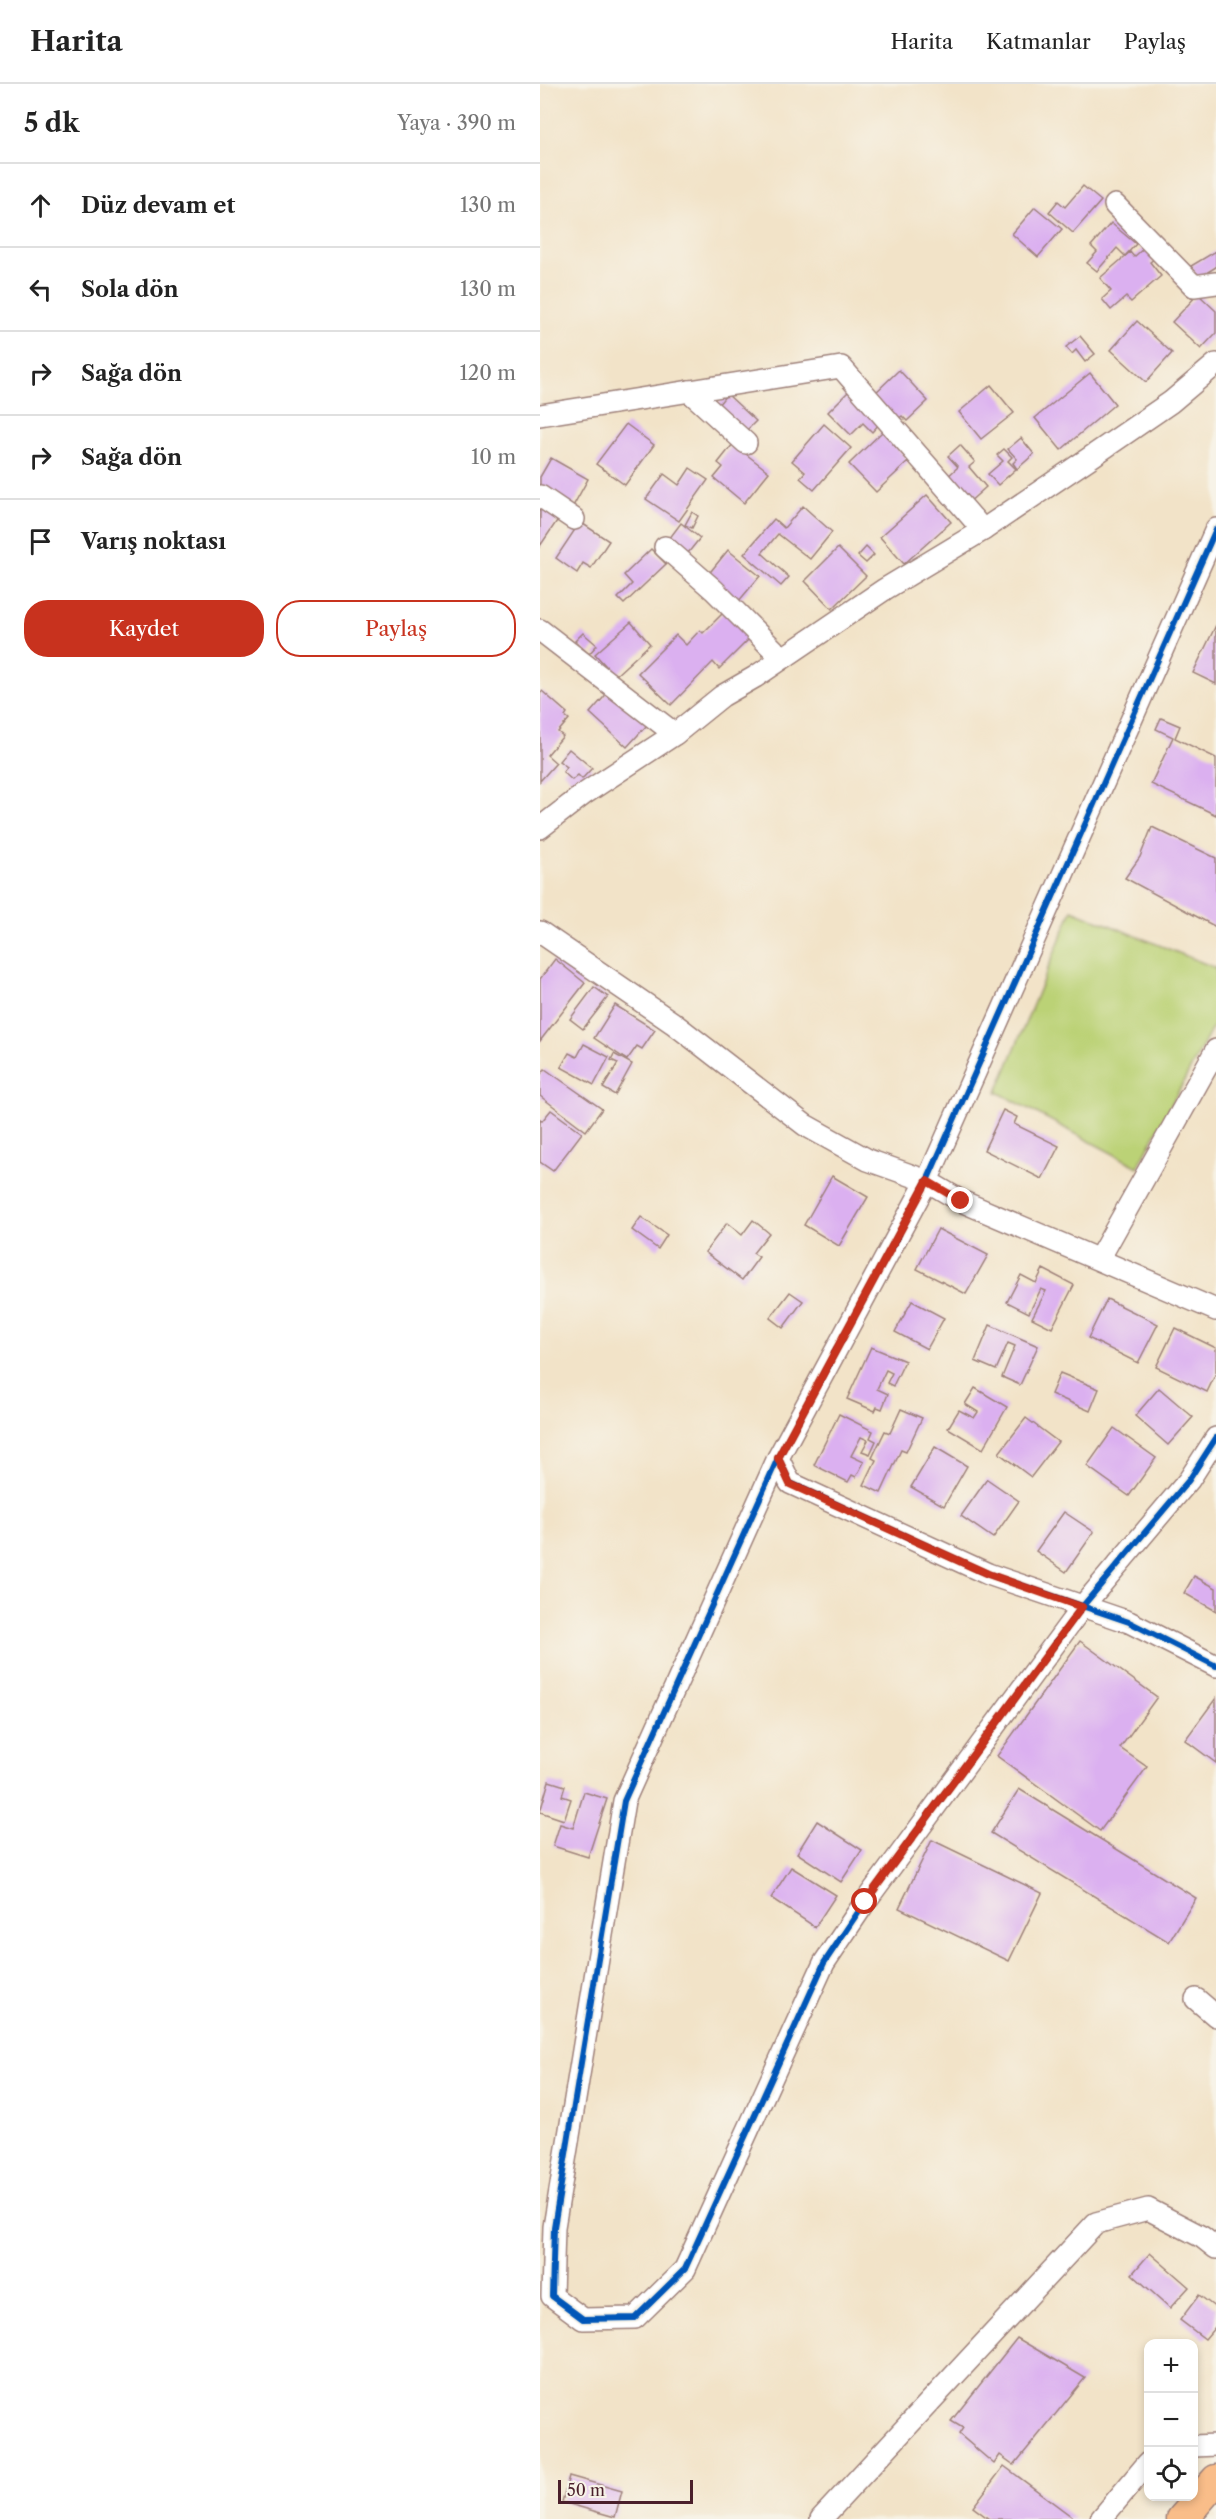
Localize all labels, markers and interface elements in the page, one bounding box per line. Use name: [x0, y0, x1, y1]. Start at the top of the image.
text: Harita: [30, 24, 123, 58]
text: Harita: [890, 29, 953, 54]
text: Katmanlar: [986, 29, 1091, 54]
text: Paylaş: [1124, 29, 1186, 54]
text: 5 dk: [24, 107, 79, 139]
text: Yaya · 390 m: [397, 111, 516, 135]
icon: ahead: [24, 189, 57, 222]
text: Düz devam et: [81, 192, 235, 219]
text: 130 m: [460, 193, 516, 217]
icon: left: [24, 273, 57, 306]
text: Sola dön: [81, 276, 179, 303]
text: 130 m: [460, 277, 516, 301]
icon: right: [24, 357, 57, 390]
text: Sağa dön: [81, 360, 182, 387]
text: 120 m: [459, 361, 516, 385]
icon: right: [24, 441, 57, 474]
text: Sağa dön: [81, 444, 182, 471]
text: 10 m: [471, 445, 516, 469]
icon: arrive: [24, 525, 57, 558]
text: Varış noktası: [81, 528, 226, 555]
button: Kaydet: [24, 600, 264, 657]
button: Paylaş: [276, 600, 516, 657]
route end: [947, 1187, 973, 1213]
route start: [851, 1888, 877, 1914]
map controls: [1144, 2339, 1198, 2501]
button: +: [1144, 2339, 1198, 2393]
button: −: [1144, 2393, 1198, 2447]
button: locate: [1144, 2447, 1198, 2501]
scale bar: [558, 2477, 693, 2504]
text: 50 m: [567, 2480, 605, 2500]

